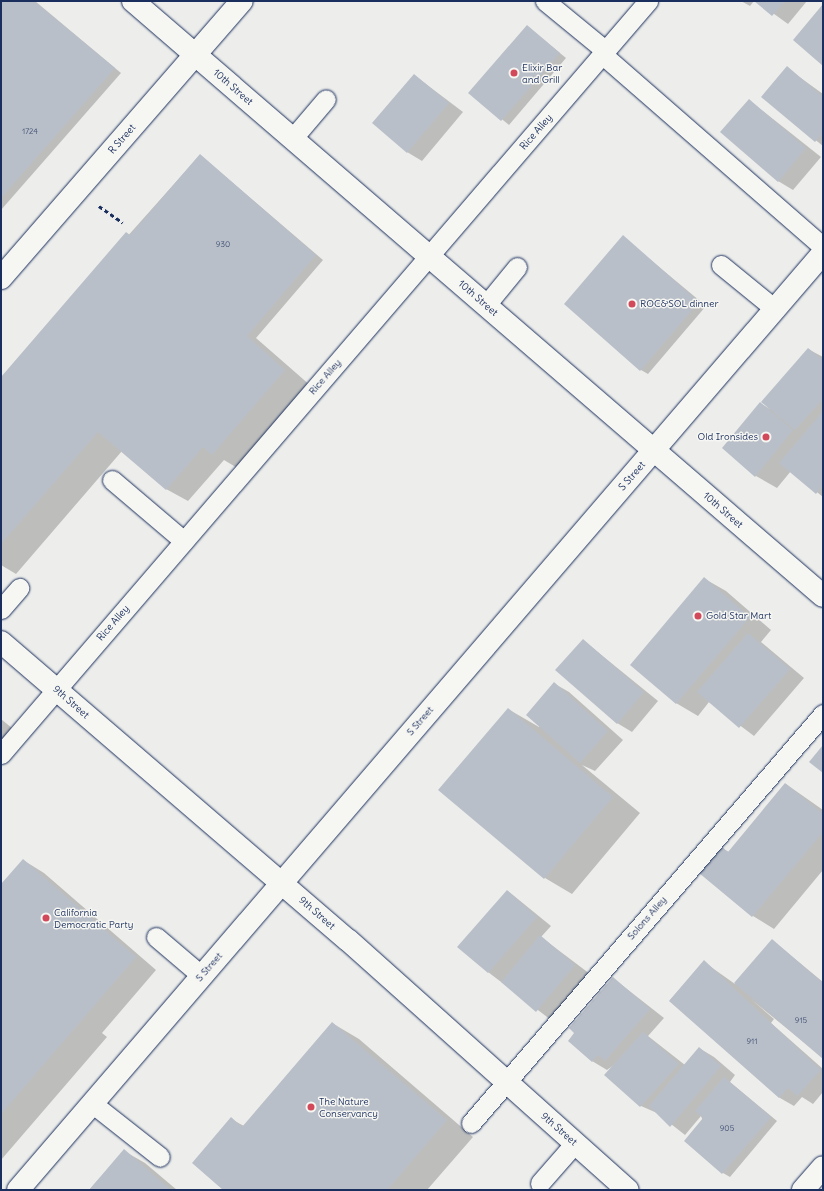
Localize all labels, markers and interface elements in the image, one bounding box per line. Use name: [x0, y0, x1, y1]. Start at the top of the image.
place label: Elixir Bar and Grill: [522, 61, 562, 84]
street label: 10th Street: [211, 66, 255, 108]
marker: Elixir Bar and Grill: [509, 68, 519, 78]
street label: Rice Alley: [517, 112, 555, 152]
street label: R Street: [106, 122, 138, 156]
house number: 1724: [22, 127, 38, 137]
house number: 930: [216, 240, 230, 250]
street label: 10th Street: [456, 277, 500, 319]
place label: ROC&SOL dinner: [640, 298, 719, 310]
marker: ROC&SOL dinner: [627, 299, 637, 309]
street label: Rice Alley: [306, 357, 344, 397]
place label: Old Ironsides: [698, 431, 758, 443]
marker: Old Ironsides: [761, 432, 771, 442]
street label: S Street: [616, 459, 648, 493]
street label: 10th Street: [701, 489, 745, 531]
street label: Rice Alley: [94, 603, 132, 643]
place label: Gold Star Mart: [706, 610, 771, 622]
marker: Gold Star Mart: [693, 611, 703, 621]
street label: 9th Street: [50, 683, 92, 721]
street label: S Street: [404, 704, 436, 738]
street label: 9th Street: [296, 894, 338, 932]
street label: Solons Alley: [625, 894, 669, 942]
place label: California Democratic Party: [54, 906, 133, 930]
marker: California Democratic Party: [41, 913, 51, 923]
street label: S Street: [193, 950, 225, 984]
house number: 915: [795, 1016, 807, 1026]
house number: 911: [747, 1037, 757, 1047]
place label: The Nature Conservancy: [319, 1095, 378, 1118]
marker: The Nature Conservancy: [306, 1102, 316, 1112]
street label: 9th Street: [538, 1110, 580, 1148]
house number: 905: [720, 1124, 734, 1134]

